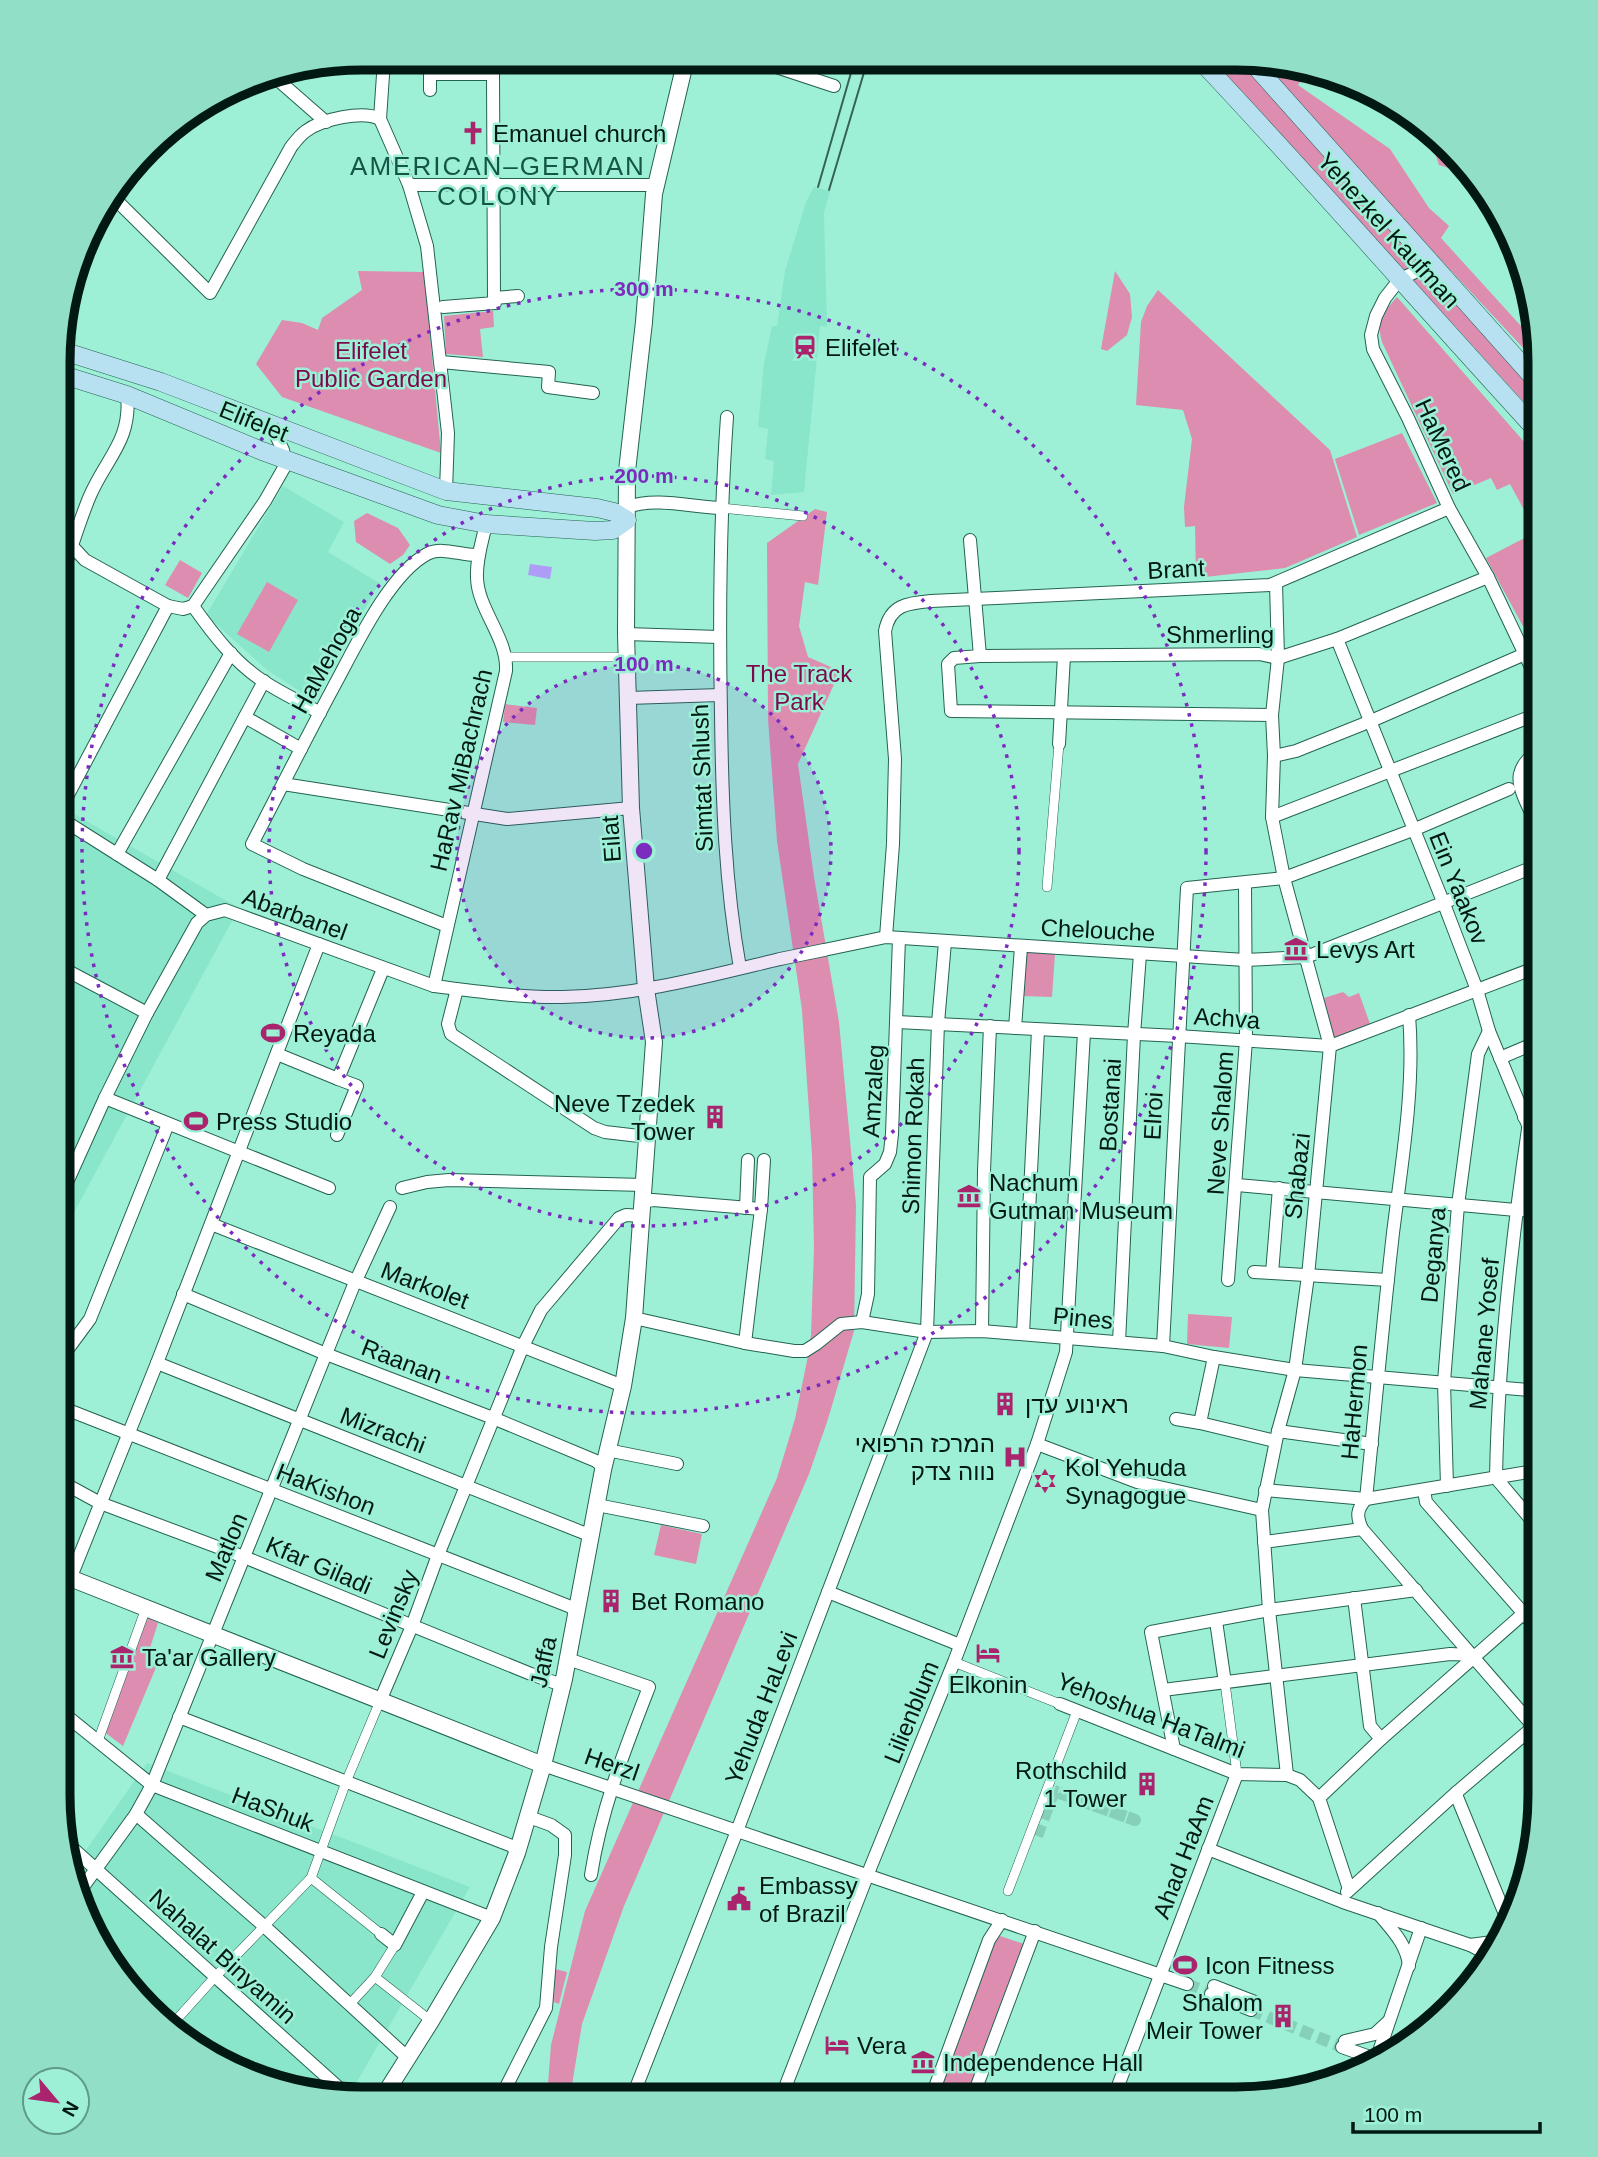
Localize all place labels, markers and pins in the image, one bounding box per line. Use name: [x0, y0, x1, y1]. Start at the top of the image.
church icon: Emanuel church: [459, 119, 487, 147]
place label: Emanuel church: [493, 120, 666, 147]
station icon: Elifelet: [791, 333, 819, 361]
place label: Elifelet: [825, 334, 897, 361]
centre of rings: [632, 839, 656, 863]
museum icon: Levys Art: [1282, 935, 1310, 963]
place label: Levys Art: [1316, 936, 1415, 963]
sports icon: Reyada: [259, 1019, 287, 1047]
place label: Reyada: [293, 1020, 376, 1047]
place label: Neve Tzedek Tower: [554, 1090, 696, 1145]
building icon: Neve Tzedek Tower: [701, 1103, 729, 1131]
sports icon: Press Studio: [182, 1107, 210, 1135]
place label: Press Studio: [216, 1108, 352, 1135]
place label: Nachum Gutman Museum: [989, 1169, 1173, 1224]
museum icon: Nachum Gutman Museum: [955, 1182, 983, 1210]
building icon: ראינוע עדן: [991, 1390, 1019, 1418]
place label: ראינוע עדן: [1025, 1391, 1129, 1418]
place label: המרכז הרפואי נווה צדק: [855, 1430, 995, 1485]
hospital icon: המרכז הרפואי נווה צדק: [1001, 1443, 1029, 1471]
place label: Kol Yehuda Synagogue: [1065, 1454, 1187, 1509]
synagogue icon: Kol Yehuda Synagogue: [1031, 1467, 1059, 1495]
building icon: Bet Romano: [597, 1587, 625, 1615]
place label: Bet Romano: [631, 1588, 764, 1615]
hotel icon: Elkonin: [974, 1639, 1002, 1667]
museum icon: Ta'ar Gallery: [108, 1643, 136, 1671]
place label: Ta'ar Gallery: [142, 1644, 276, 1671]
place label: Elkonin: [949, 1671, 1027, 1698]
place label: Rothschild 1 Tower: [1015, 1757, 1127, 1812]
building icon: Rothschild 1 Tower: [1133, 1770, 1161, 1798]
place label: Embassy of Brazil: [759, 1872, 858, 1927]
public building icon: Embassy of Brazil: [725, 1885, 753, 1913]
sports icon: Icon Fitness: [1171, 1951, 1199, 1979]
place label: Icon Fitness: [1205, 1952, 1334, 1979]
place label: Shalom Meir Tower: [1146, 1989, 1263, 2044]
building icon: Shalom Meir Tower: [1269, 2002, 1297, 2030]
hotel icon: Vera: [823, 2031, 851, 2059]
place label: Vera: [857, 2032, 907, 2059]
museum icon: Independence Hall: [909, 2048, 937, 2076]
place label: Independence Hall: [943, 2049, 1143, 2076]

